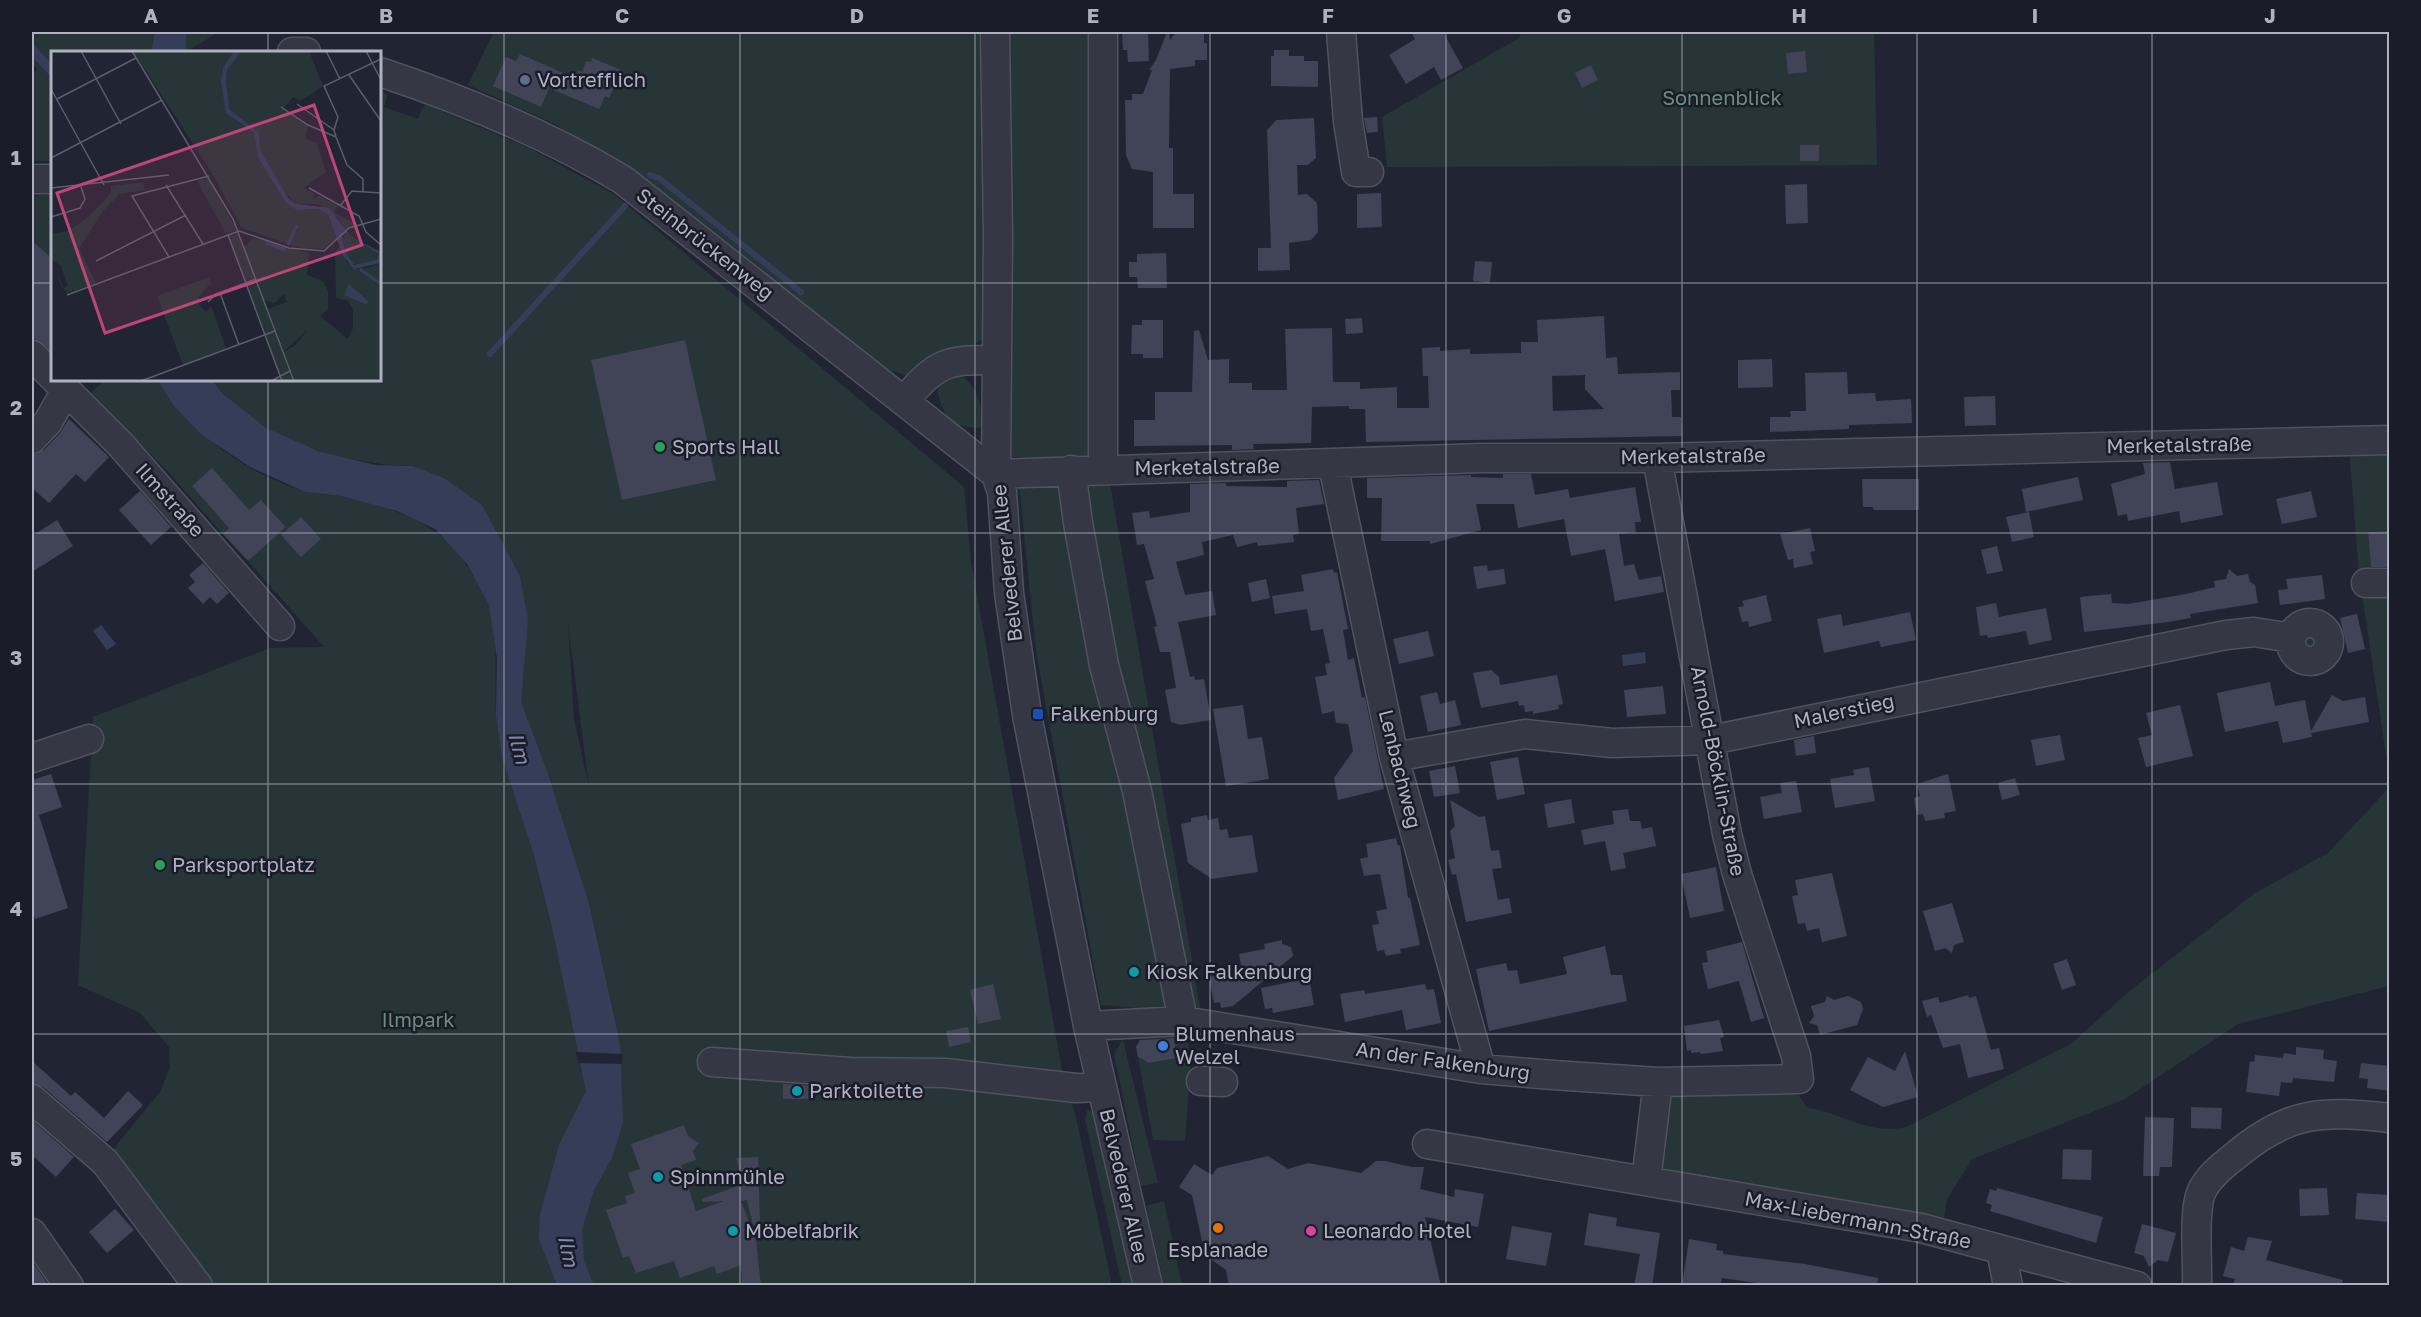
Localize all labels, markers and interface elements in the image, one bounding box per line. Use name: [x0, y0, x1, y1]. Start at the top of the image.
text: A: [144, 3, 158, 27]
text: B: [379, 3, 393, 27]
text: C: [615, 3, 629, 27]
text: D: [850, 3, 864, 27]
text: E: [1087, 3, 1099, 27]
text: F: [1322, 3, 1334, 27]
text: G: [1557, 3, 1571, 27]
text: H: [1791, 3, 1807, 27]
text: I: [2032, 3, 2038, 27]
text: J: [2264, 3, 2276, 27]
inset map: [51, 51, 381, 381]
place label: Vortrefflich: [537, 67, 646, 91]
marker: Vortrefflich: [518, 73, 532, 87]
park label: Sonnenblick: [1662, 85, 1782, 109]
text: 1: [11, 145, 21, 169]
street label: Steinbrückenweg: [632, 182, 779, 304]
text: 2: [10, 395, 22, 419]
street label: Merketalstraße: [2106, 431, 2252, 457]
place label: Sports Hall: [672, 434, 780, 458]
marker: Sports Hall: [653, 440, 667, 454]
street label: Merketalstraße: [1620, 442, 1766, 468]
street label: Merketalstraße: [1134, 453, 1280, 479]
street label: Ilmstraße: [131, 457, 210, 541]
street label: Belvederer Allee: [986, 483, 1026, 643]
text: 3: [10, 645, 22, 669]
street label: Arnold-Böcklin-Straße: [1687, 664, 1751, 878]
street label: Malerstieg: [1791, 688, 1896, 732]
place label: Falkenburg: [1050, 701, 1158, 725]
marker: Falkenburg: [1031, 707, 1045, 721]
street label: Lenbachweg: [1375, 707, 1427, 831]
water label: Ilm: [503, 729, 537, 768]
place label: Parksportplatz: [172, 852, 315, 876]
marker: Parksportplatz: [153, 858, 167, 872]
text: 4: [10, 896, 22, 920]
place label: Kiosk Falkenburg: [1146, 959, 1312, 983]
marker: Kiosk Falkenburg: [1127, 965, 1141, 979]
park label: Ilmpark: [381, 1007, 455, 1031]
place label: Blumenhaus Welzel: [1175, 1021, 1295, 1068]
street label: An der Falkenburg: [1354, 1036, 1532, 1084]
marker: Blumenhaus Welzel: [1156, 1039, 1170, 1053]
place label: Parktoilette: [809, 1078, 923, 1102]
marker: Parktoilette: [790, 1084, 804, 1098]
street label: Belvederer Allee: [1095, 1106, 1154, 1266]
text: 5: [10, 1146, 22, 1170]
place label: Spinnmühle: [670, 1164, 785, 1188]
marker: Spinnmühle: [651, 1170, 665, 1184]
street label: Max-Liebermann-Straße: [1743, 1185, 1973, 1253]
place label: Möbelfabrik: [745, 1218, 859, 1242]
place label: Leonardo Hotel: [1323, 1218, 1472, 1242]
marker: Esplanade: [1211, 1221, 1225, 1235]
marker: Möbelfabrik: [726, 1224, 740, 1238]
marker: Leonardo Hotel: [1304, 1224, 1318, 1238]
water label: Ilm: [553, 1232, 585, 1270]
place label: Esplanade: [1168, 1237, 1268, 1261]

